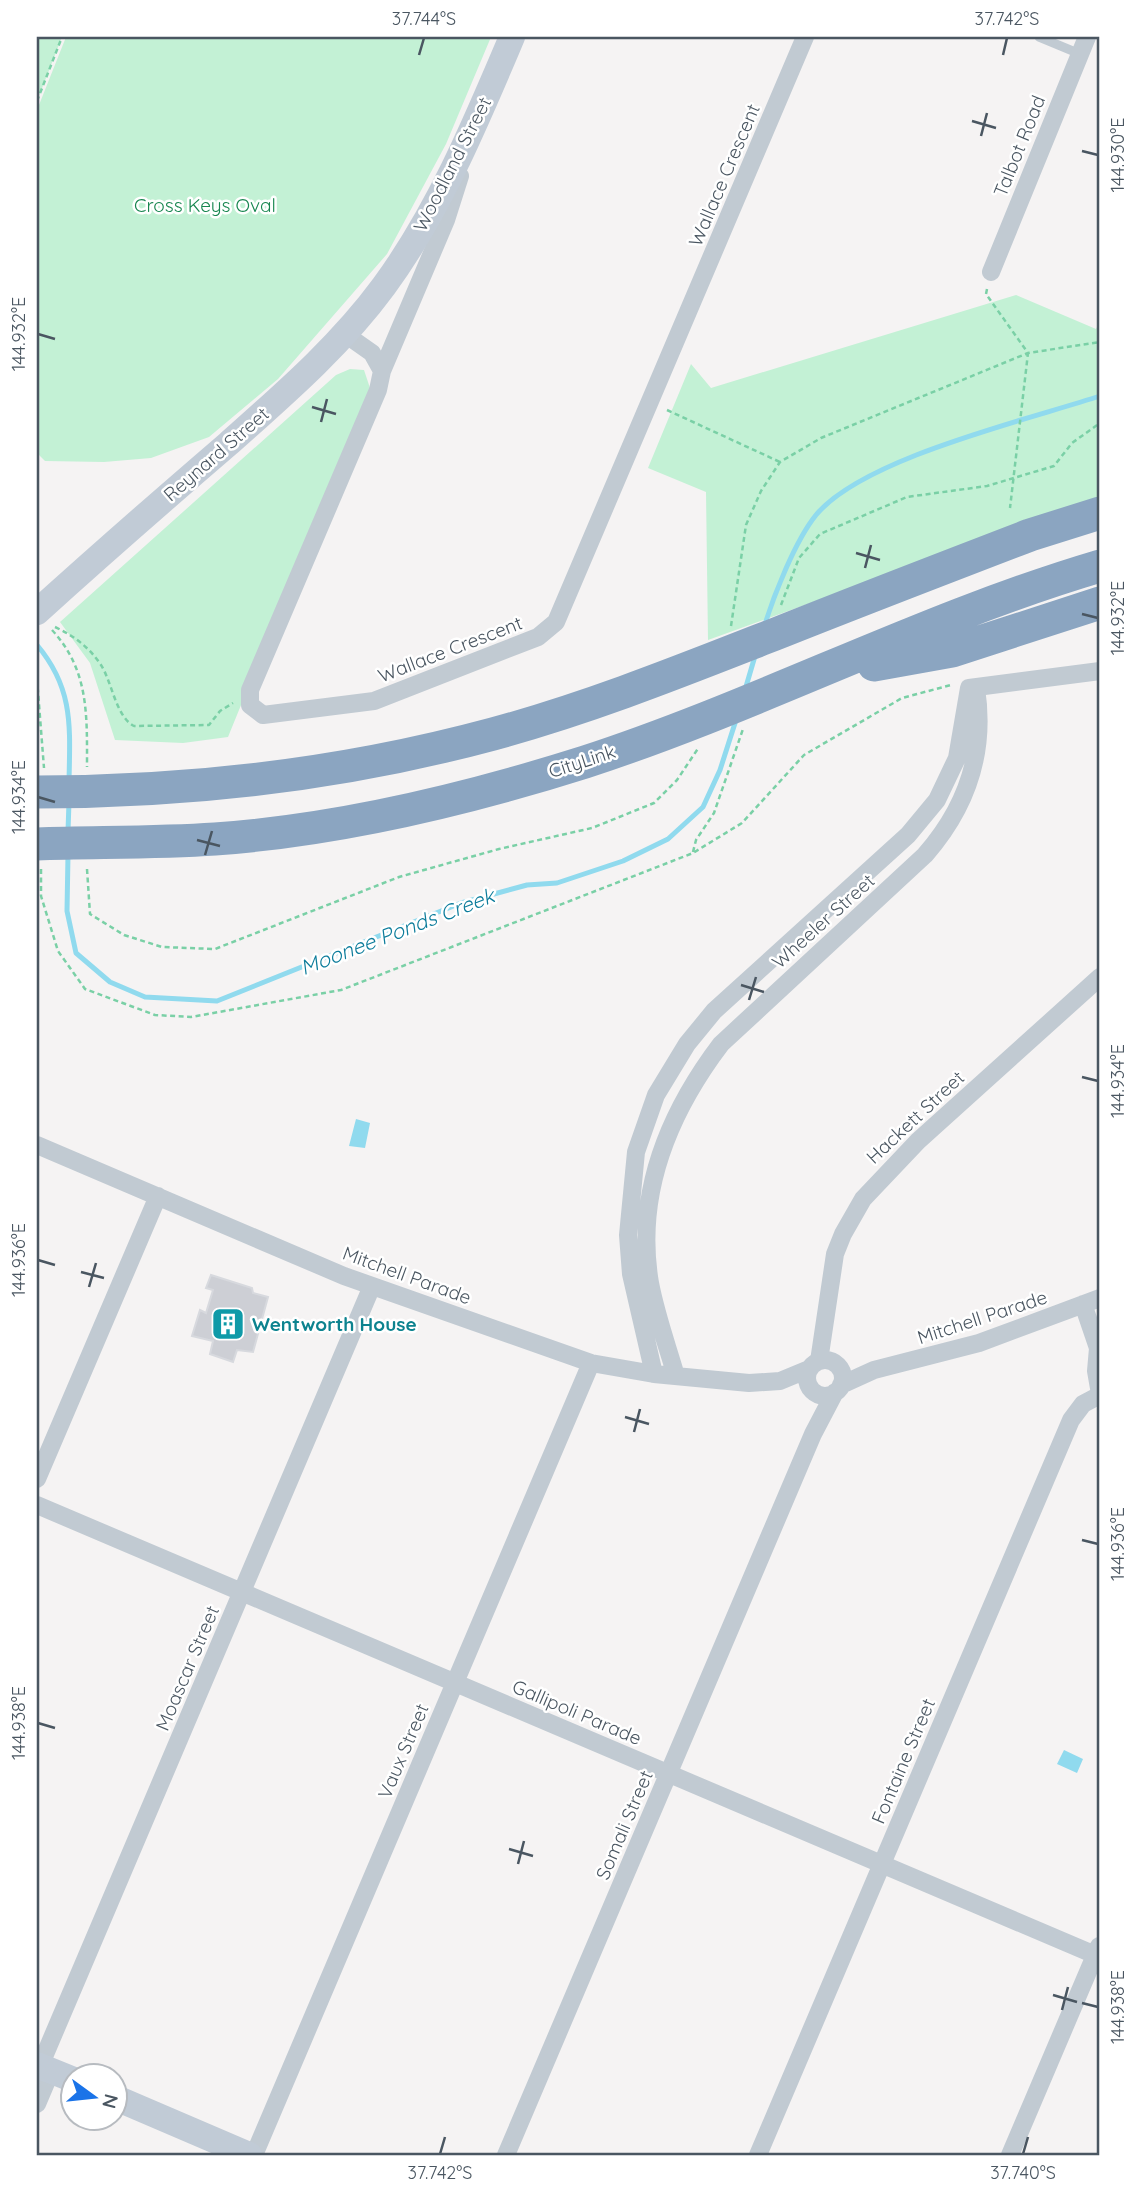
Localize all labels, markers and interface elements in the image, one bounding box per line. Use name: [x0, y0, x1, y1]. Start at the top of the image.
text: 37.744°S: [392, 7, 456, 30]
text: 37.742°S: [975, 7, 1039, 30]
street label: Talbot Road: [988, 92, 1050, 200]
street label: Woodland Street: [408, 93, 496, 235]
street label: Wallace Crescent: [683, 100, 765, 250]
text: 144.930°E: [1106, 117, 1129, 193]
park label: Cross Keys Oval: [134, 193, 276, 217]
text: 144.932°E: [7, 297, 30, 371]
street label: Reynard Street: [158, 402, 274, 506]
text: 144.932°E: [1106, 581, 1129, 655]
street label: Wallace Crescent: [374, 610, 526, 688]
street label: CityLink: [545, 739, 619, 783]
text: 144.934°E: [7, 760, 30, 834]
street label: Wheeler Street: [767, 869, 879, 973]
water label: Moonee Ponds Creek: [296, 881, 499, 980]
text: 144.934°E: [1106, 1044, 1129, 1118]
street label: Hackett Street: [861, 1065, 969, 1169]
text: 144.936°E: [7, 1223, 30, 1297]
street label: Mitchell Parade: [339, 1241, 475, 1309]
street label: Mitchell Parade: [914, 1285, 1050, 1349]
building icon: Wentworth House: [209, 1305, 247, 1343]
place label: Wentworth House: [252, 1312, 417, 1336]
text: 144.936°E: [1106, 1507, 1129, 1581]
street label: Moascar Street: [150, 1602, 224, 1734]
street label: Gallipoli Parade: [509, 1674, 645, 1750]
text: 144.938°E: [7, 1686, 30, 1760]
street label: Fontaine Street: [866, 1695, 940, 1827]
street label: Vaux Street: [372, 1700, 434, 1802]
street label: Somali Street: [590, 1767, 658, 1883]
text: 144.938°E: [1106, 1970, 1129, 2044]
north arrow: [60, 2062, 130, 2132]
text: N: [97, 2092, 124, 2111]
text: 37.742°S: [408, 2161, 472, 2184]
text: 37.740°S: [990, 2161, 1056, 2184]

